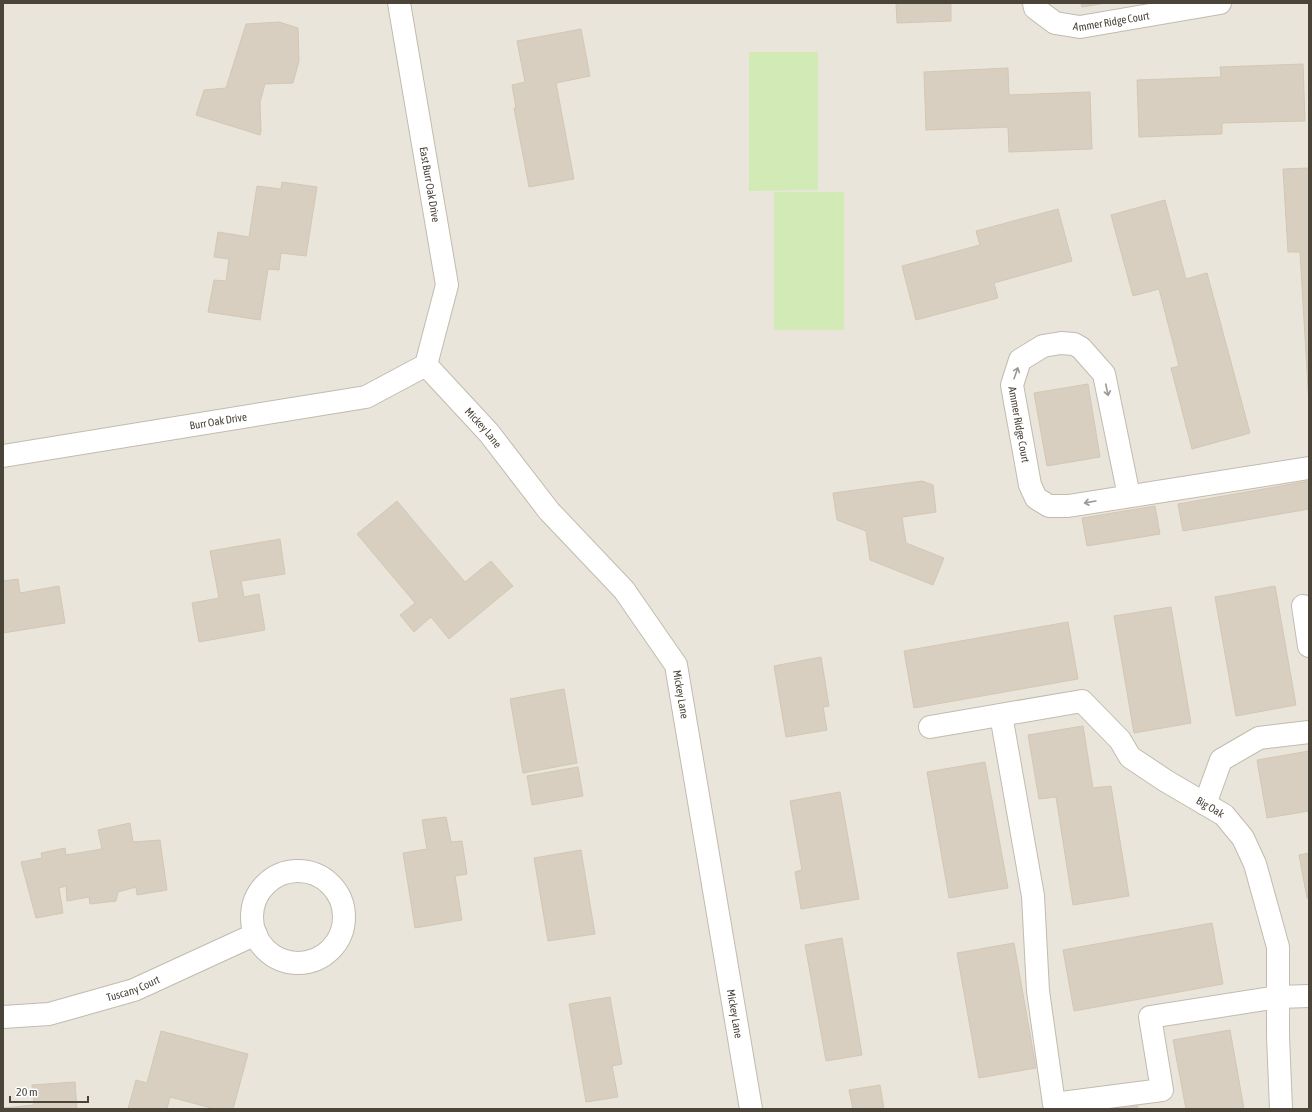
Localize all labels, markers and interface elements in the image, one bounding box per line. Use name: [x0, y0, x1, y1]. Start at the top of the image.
street label: Ammer Ridge Court: [1072, 9, 1150, 33]
street label: East Burr Oak Drive: [418, 146, 442, 223]
one-way arrow: [1013, 366, 1020, 379]
one-way arrow: [1103, 383, 1111, 396]
street label: Ammer Ridge Court: [1006, 386, 1032, 464]
street label: Mickey Lane: [463, 405, 504, 450]
street label: Burr Oak Drive: [189, 410, 248, 432]
one-way arrow: [1084, 499, 1097, 507]
street label: Mickey Lane: [671, 669, 691, 720]
street label: Big Oak: [1194, 794, 1227, 820]
street label: Tuscany Court: [105, 973, 162, 1003]
street label: Mickey Lane: [725, 988, 745, 1039]
scale bar: [10, 1078, 88, 1104]
text: 20 m: [16, 1085, 38, 1099]

